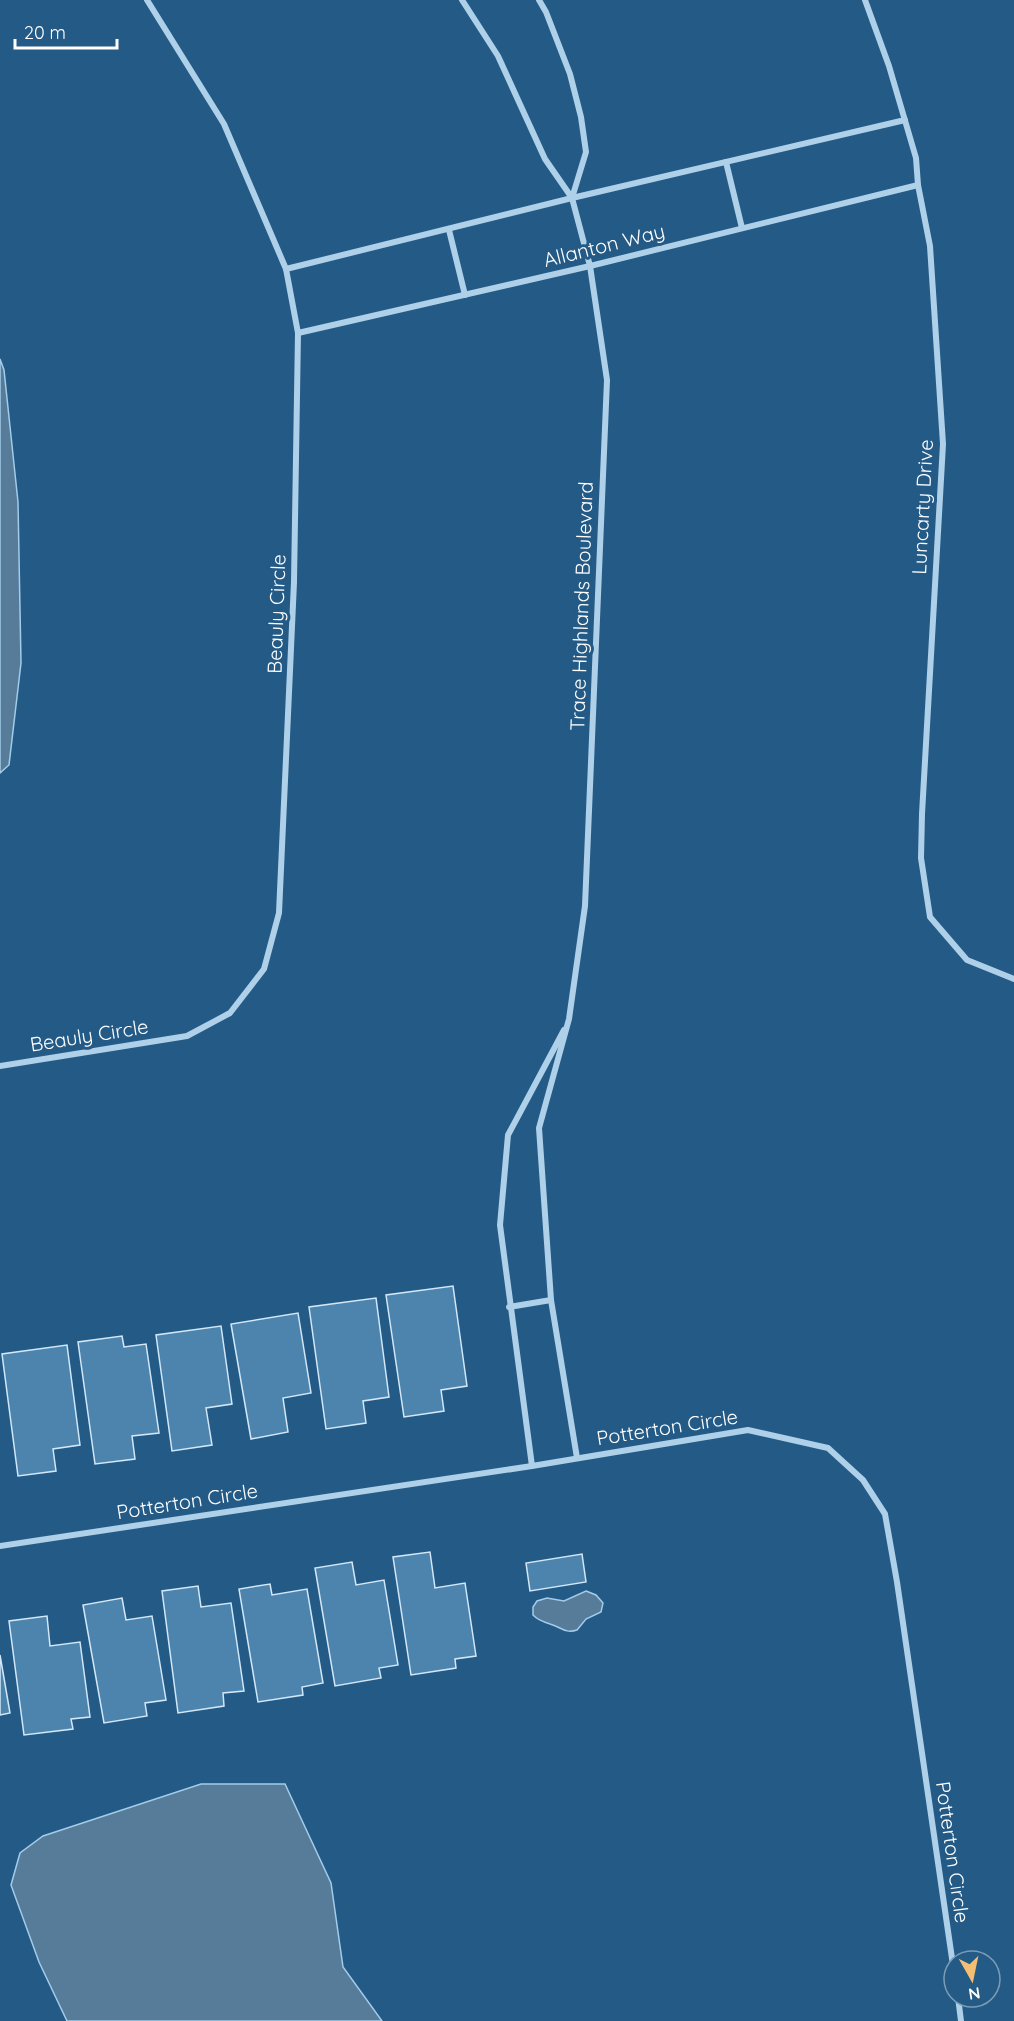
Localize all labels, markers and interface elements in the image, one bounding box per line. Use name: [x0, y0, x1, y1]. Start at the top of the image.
scale bar: [15, 12, 117, 50]
text: 20 m: [24, 21, 66, 44]
street label: Allanton Way: [541, 218, 667, 272]
street label: Luncarty Drive: [906, 439, 938, 575]
street label: Trace Highlands Boulevard: [564, 481, 598, 731]
street label: Beauly Circle: [261, 554, 291, 674]
street label: Beauly Circle: [28, 1013, 150, 1057]
street label: Potterton Circle: [595, 1403, 739, 1451]
street label: Potterton Circle: [115, 1477, 259, 1525]
street label: Potterton Circle: [931, 1780, 975, 1924]
north arrow: [942, 1949, 1002, 2009]
text: N: [967, 1983, 982, 2005]

